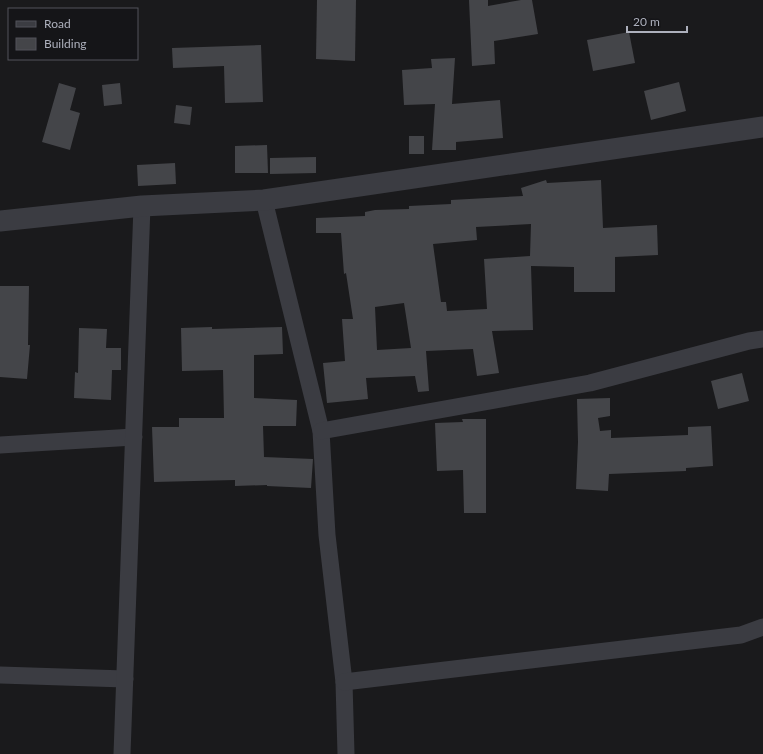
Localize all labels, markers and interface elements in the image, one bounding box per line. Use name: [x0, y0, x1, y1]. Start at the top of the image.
legend: [8, 8, 138, 60]
scale bar: [627, 8, 687, 34]
text: 20 m: [633, 14, 660, 29]
text: Road: [44, 16, 71, 31]
text: Building: [44, 36, 87, 51]

